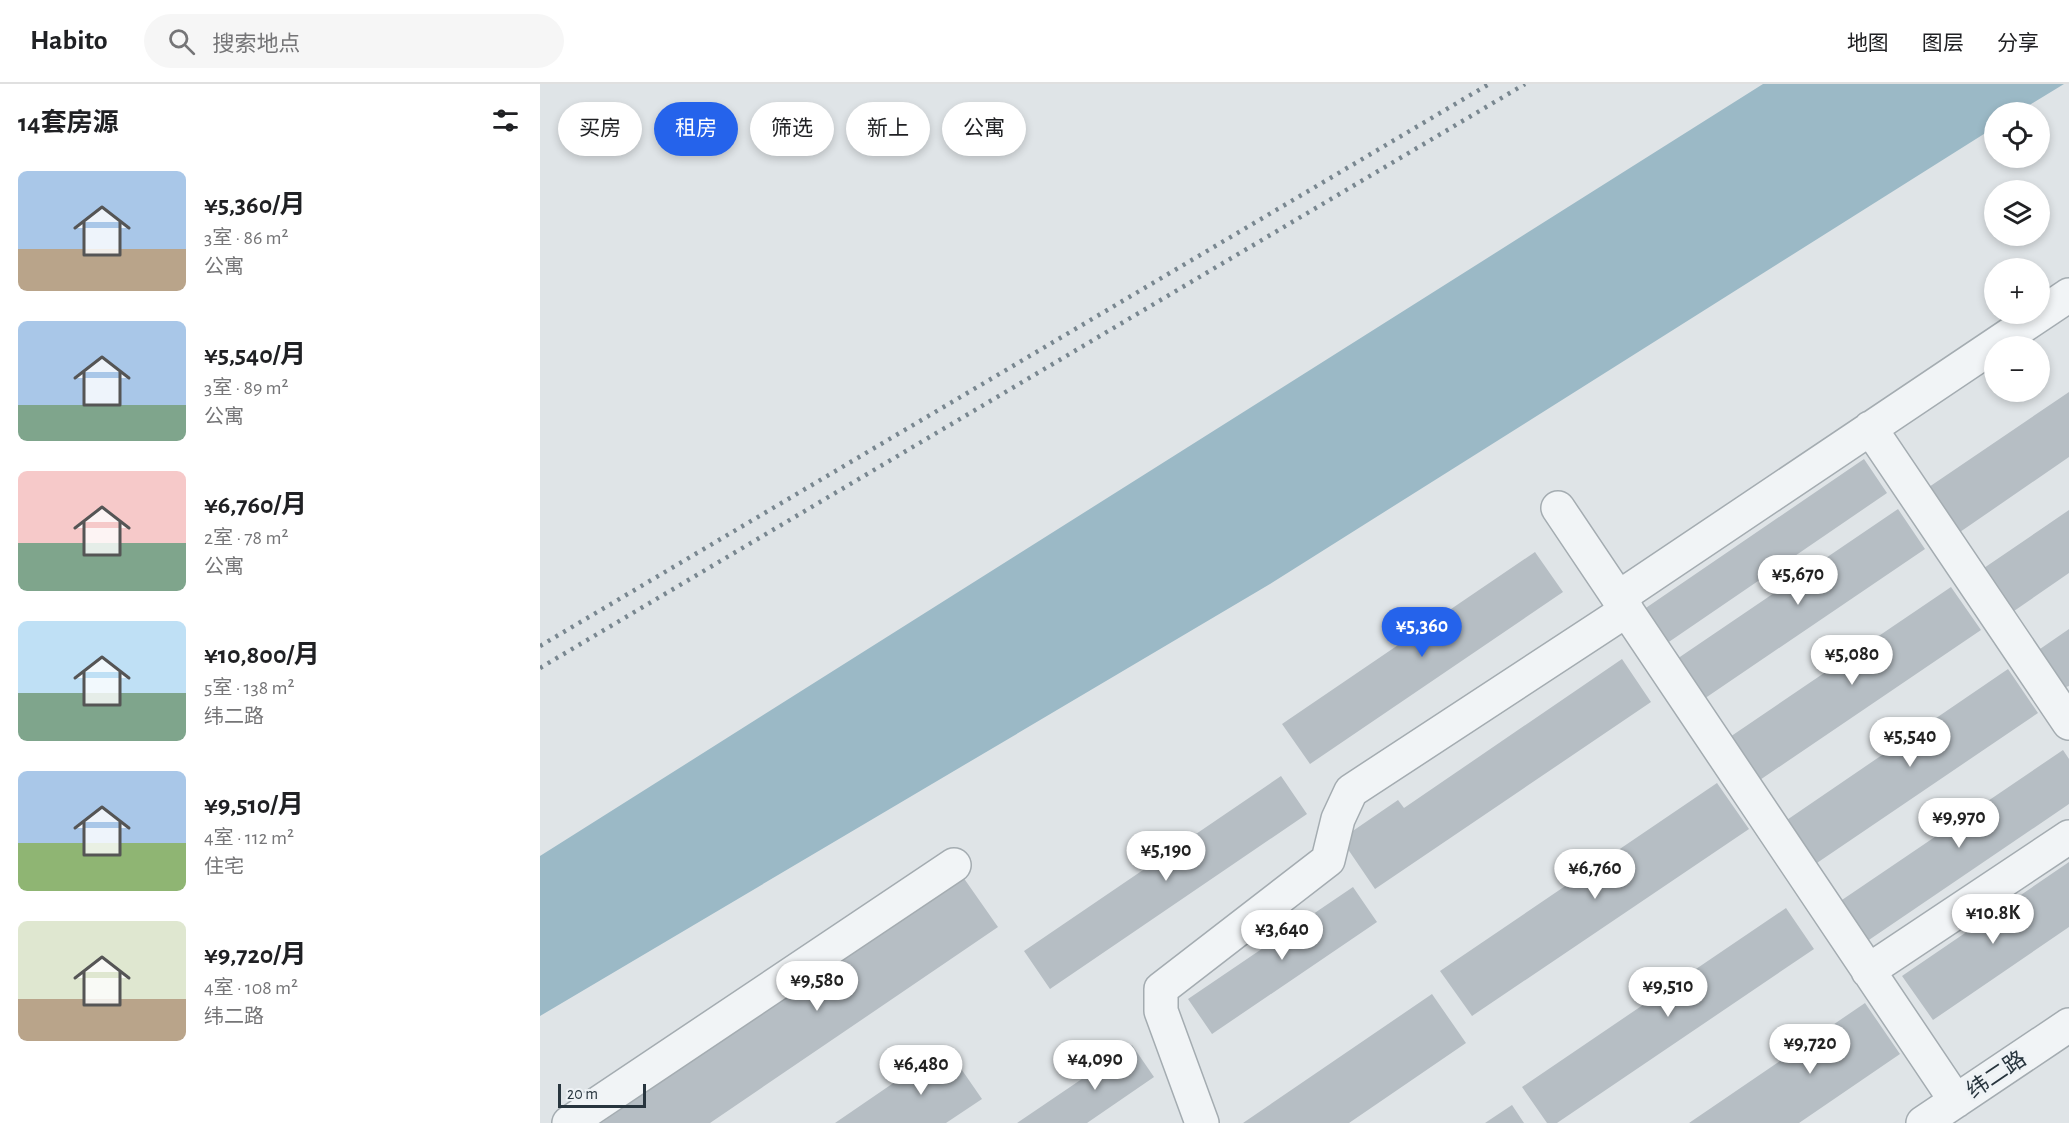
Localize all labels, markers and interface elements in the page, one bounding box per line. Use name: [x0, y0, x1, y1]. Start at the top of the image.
search box: [144, 14, 564, 68]
icon: search: [165, 25, 198, 58]
text: Habito: [30, 27, 108, 55]
text: 搜索地点: [213, 33, 301, 55]
text: 地图: [1847, 33, 1889, 54]
text: 图层: [1922, 33, 1964, 54]
text: 分享: [1997, 33, 2039, 54]
chip: 买房: [558, 102, 642, 156]
chip: 租房: [654, 102, 738, 156]
chip: 筛选: [750, 102, 834, 156]
chip: 新上: [846, 102, 930, 156]
chip: 公寓: [942, 102, 1026, 156]
map controls: [1984, 102, 2050, 402]
button: locate: [1984, 102, 2050, 168]
icon: filters: [489, 104, 522, 137]
text: 14套房源: [18, 110, 118, 136]
button: layers: [1984, 180, 2050, 246]
text: ¥5,360/月: [204, 192, 306, 218]
icon: home: [66, 195, 138, 267]
text: 3室 · 86 m²: [204, 228, 289, 248]
text: 公寓: [204, 257, 244, 277]
button: +: [1984, 258, 2050, 324]
button: −: [1984, 336, 2050, 402]
text: ¥5,540/月: [204, 342, 306, 368]
icon: home: [66, 345, 138, 417]
text: 3室 · 89 m²: [204, 378, 289, 398]
text: 公寓: [204, 407, 244, 427]
text: ¥6,760/月: [204, 492, 307, 518]
icon: home: [66, 495, 138, 567]
text: 2室 · 78 m²: [204, 528, 288, 548]
pin: ¥5,670: [1749, 555, 1847, 606]
text: 公寓: [204, 557, 244, 577]
text: ¥5,670: [1772, 564, 1824, 584]
pin: ¥5,360: [1373, 607, 1471, 658]
text: ¥5,360: [1396, 616, 1448, 636]
pin: ¥5,080: [1803, 635, 1901, 686]
text: ¥10,800/月: [204, 642, 320, 668]
text: ¥5,080: [1825, 644, 1879, 664]
icon: home: [66, 645, 138, 717]
text: 5室 · 138 m²: [204, 678, 294, 698]
text: 纬二路: [204, 707, 264, 727]
pin: ¥5,540: [1861, 717, 1959, 768]
text: ¥5,540: [1884, 726, 1936, 746]
text: ¥9,510/月: [204, 792, 304, 818]
icon: home: [66, 795, 138, 867]
pin: ¥9,970: [1910, 798, 2008, 849]
text: ¥9,970: [1932, 807, 1986, 827]
text: 4室 · 112 m²: [204, 828, 294, 848]
pin: ¥5,190: [1117, 831, 1215, 882]
text: ¥5,190: [1140, 840, 1192, 860]
pin: ¥6,760: [1546, 849, 1644, 900]
text: 住宅: [204, 857, 244, 877]
text: ¥6,760: [1568, 858, 1622, 878]
pin: ¥10.8K: [1944, 894, 2042, 945]
text: ¥10.8K: [1966, 903, 2020, 923]
pin: ¥3,640: [1233, 910, 1331, 961]
text: ¥3,640: [1255, 919, 1309, 939]
text: ¥9,720/月: [204, 942, 307, 968]
icon: home: [66, 945, 138, 1017]
pin: ¥9,580: [768, 961, 866, 1012]
pin: ¥9,510: [1619, 967, 1717, 1018]
text: ¥9,580: [790, 970, 844, 990]
text: ¥9,510: [1642, 976, 1694, 996]
text: 4室 · 108 m²: [204, 978, 298, 998]
text: 纬二路: [204, 1007, 264, 1027]
pin: ¥9,720: [1761, 1024, 1859, 1075]
text: ¥9,720: [1783, 1033, 1837, 1053]
pin: ¥4,090: [1046, 1040, 1144, 1091]
pin: ¥6,480: [872, 1045, 970, 1096]
street label: 纬二路: [1962, 1046, 2030, 1102]
text: ¥4,090: [1067, 1049, 1123, 1069]
text: ¥6,480: [893, 1054, 949, 1074]
scale bar: [558, 1081, 646, 1108]
text: 20 m: [567, 1086, 598, 1102]

